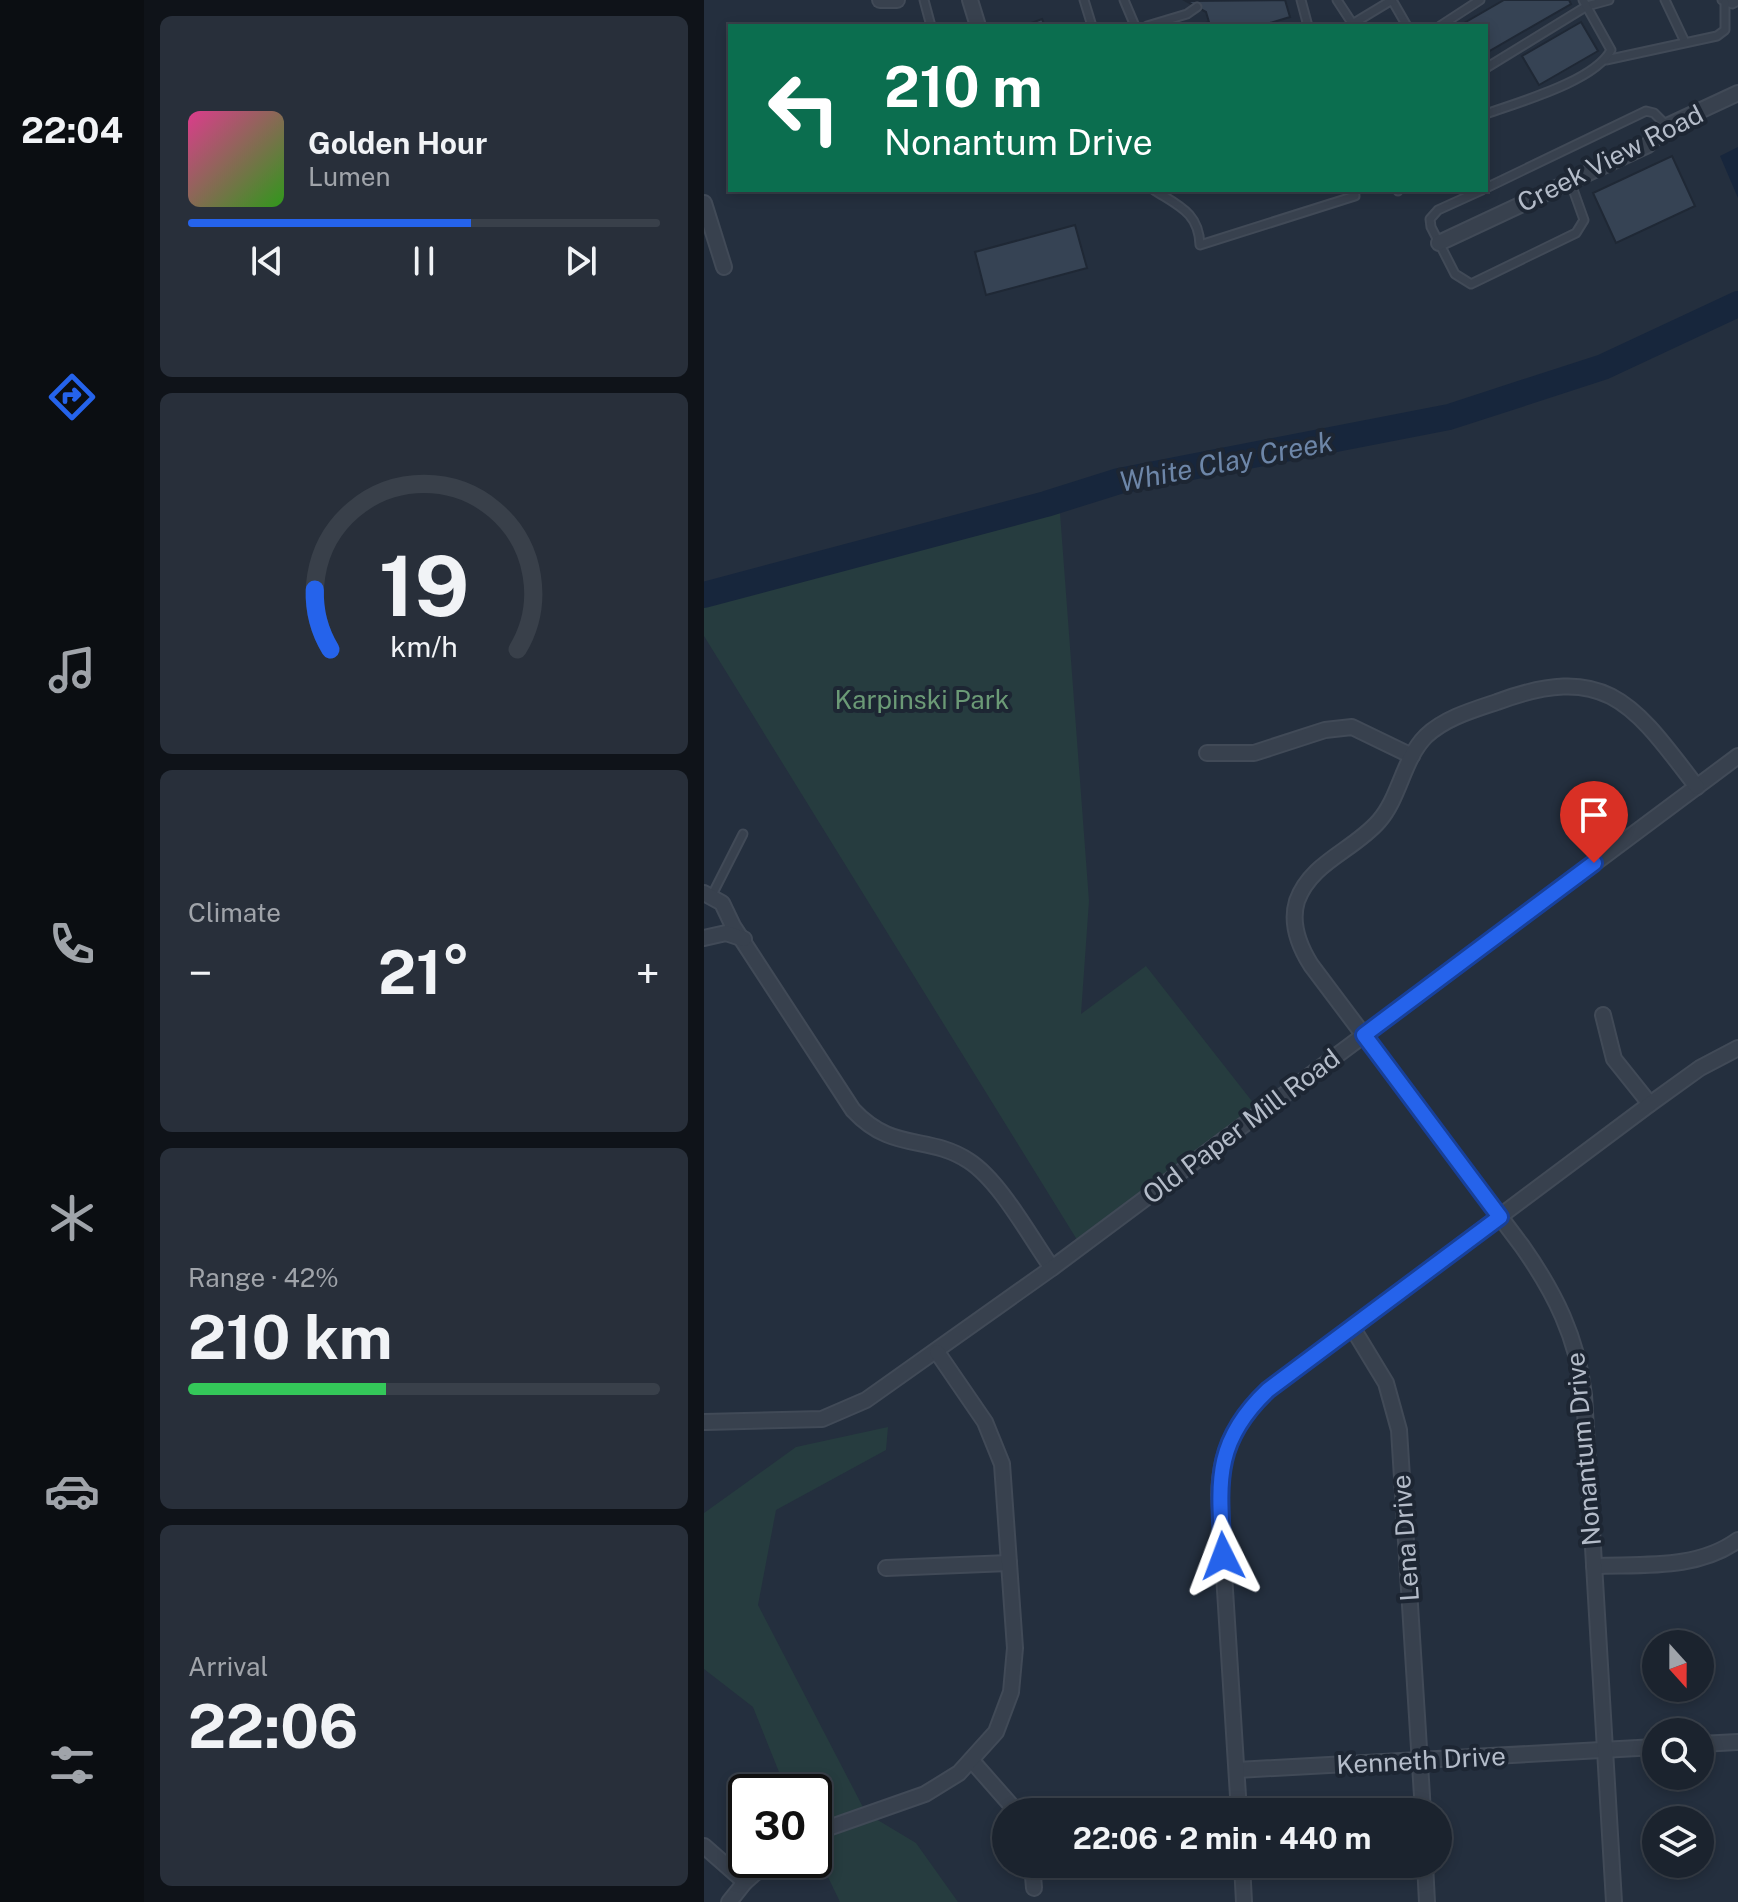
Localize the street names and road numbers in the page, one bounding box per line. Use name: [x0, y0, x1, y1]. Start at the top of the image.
street label: Creek View Road: [1512, 98, 1708, 218]
street label: Old Paper Mill Road: [1137, 1042, 1345, 1210]
street label: Nonantum Drive: [1559, 1351, 1607, 1547]
street label: Lena Drive: [1385, 1474, 1425, 1602]
street label: Kenneth Drive: [1336, 1740, 1506, 1780]

